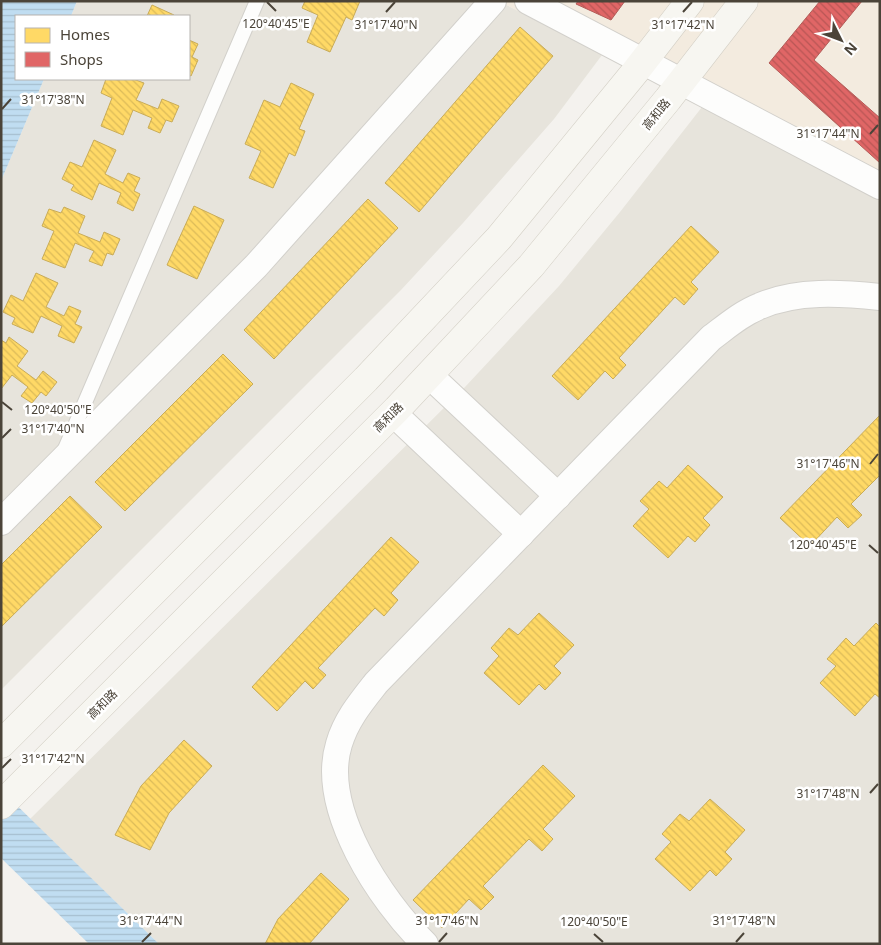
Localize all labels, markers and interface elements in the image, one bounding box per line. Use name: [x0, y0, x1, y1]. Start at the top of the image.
legend: [15, 15, 190, 80]
text: 120°40'45"E: [242, 15, 310, 32]
north arrow: [816, 15, 866, 65]
text: 31°17'40"N: [354, 16, 418, 33]
text: 31°17'42"N: [651, 16, 715, 33]
text: Homes: [60, 24, 110, 44]
text: N: [840, 38, 862, 60]
text: Shops: [60, 49, 103, 69]
text: 31°17'38"N: [21, 91, 85, 108]
street label: 高和路: [638, 95, 674, 133]
text: 31°17'44"N: [796, 125, 860, 142]
street label: 高和路: [369, 398, 407, 436]
text: 120°40'50"E: [24, 401, 92, 418]
text: 31°17'40"N: [21, 420, 85, 437]
text: 31°17'46"N: [796, 455, 860, 472]
text: 120°40'45"E: [789, 536, 857, 553]
street label: 高和路: [83, 685, 121, 723]
text: 31°17'42"N: [21, 750, 85, 767]
text: 31°17'48"N: [796, 785, 860, 802]
text: 31°17'44"N: [119, 912, 183, 929]
text: 31°17'46"N: [415, 912, 479, 929]
text: 31°17'48"N: [712, 912, 776, 929]
text: 120°40'50"E: [560, 913, 628, 930]

